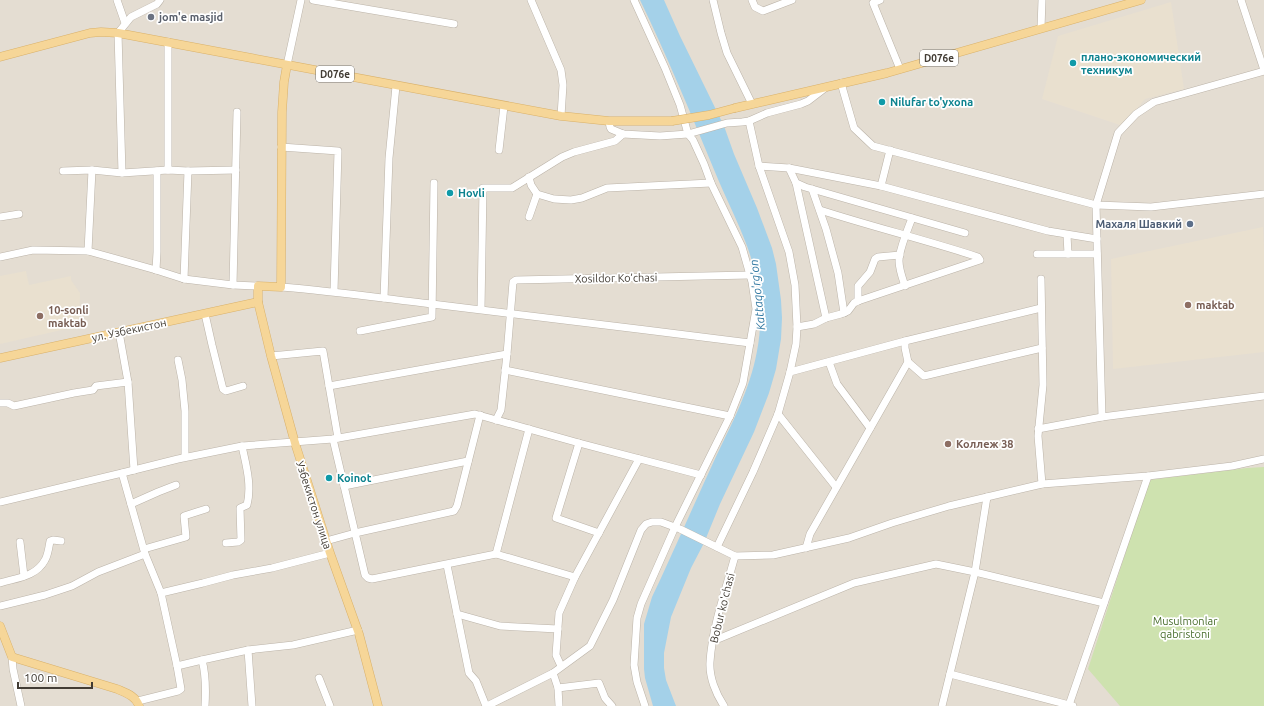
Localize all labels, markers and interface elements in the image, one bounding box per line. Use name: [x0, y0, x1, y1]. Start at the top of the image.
place label: jom'e masjid: [158, 11, 223, 23]
marker: jom'e masjid: [146, 12, 156, 22]
road number: D076e: [920, 50, 958, 66]
place label: плано-экономический техникум: [1081, 51, 1201, 76]
marker: плано-экономический техникум: [1068, 58, 1078, 68]
road number: D076e: [316, 66, 354, 82]
place label: Nilufar to'yxona: [890, 96, 973, 108]
marker: Nilufar to'yxona: [877, 97, 887, 107]
place label: Hovli: [458, 187, 485, 199]
marker: Hovli: [445, 188, 455, 198]
place label: Махаля Шавкий: [1095, 218, 1182, 230]
marker: Махаля Шавкий: [1185, 219, 1195, 229]
water label: Kattaqo'rg'on: [747, 259, 767, 331]
street label: Xosildor Ko’chasi: [575, 271, 657, 285]
place label: maktab: [1196, 299, 1235, 311]
marker: maktab: [1183, 300, 1193, 310]
place label: 10-sonli maktab: [48, 304, 89, 329]
marker: 10-sonli maktab: [35, 311, 45, 321]
street label: ул. Узбекистон: [91, 316, 167, 344]
place label: Коллеж 38: [956, 438, 1014, 450]
marker: Коллеж 38: [943, 439, 953, 449]
street label: Узбекистон улица: [294, 460, 334, 550]
place label: Koinot: [337, 472, 372, 484]
marker: Koinot: [324, 473, 334, 483]
street label: Bobur ko'chasi: [708, 572, 736, 644]
park label: Musulmonlar qabristoni: [1153, 615, 1218, 640]
scale bar: [18, 664, 92, 690]
text: 100 m: [24, 671, 57, 684]

